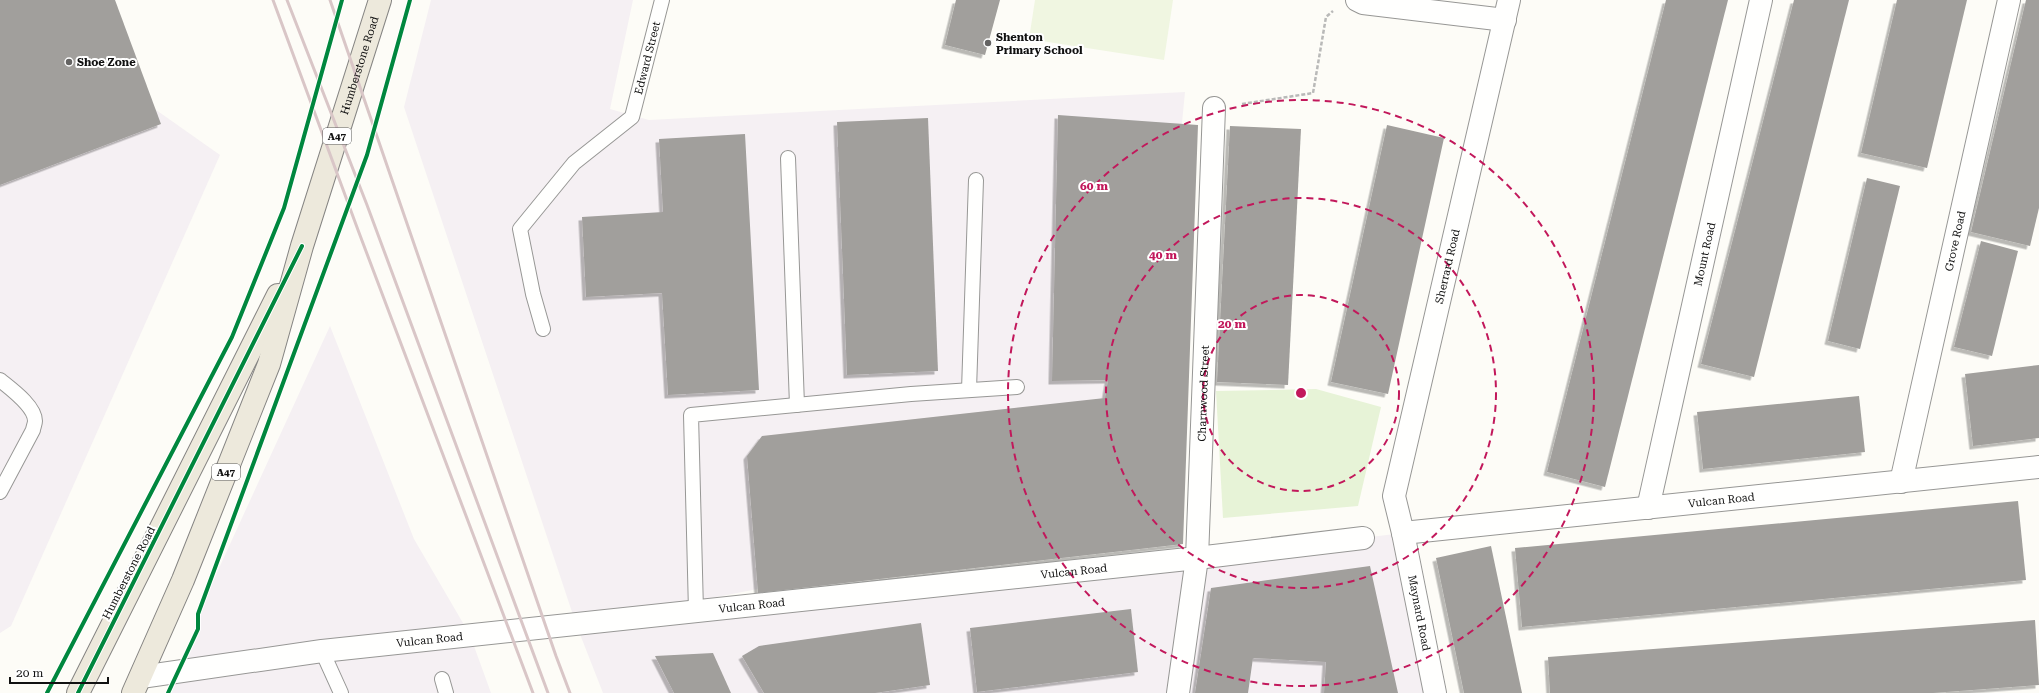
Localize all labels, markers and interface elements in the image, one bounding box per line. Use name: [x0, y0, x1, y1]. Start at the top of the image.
street label: Humberstone Road: [338, 15, 381, 116]
street label: Edward Street: [632, 20, 663, 96]
place label: Shenton Primary School: [996, 31, 1083, 57]
marker: Shenton Primary School: [983, 38, 993, 48]
place label: Shoe Zone: [77, 56, 136, 69]
marker: Shoe Zone: [64, 57, 74, 67]
road number: A47: [323, 128, 351, 144]
text: 60 m: [1080, 179, 1108, 193]
street label: Grove Road: [1942, 209, 1968, 272]
street label: Mount Road: [1691, 221, 1718, 287]
street label: Sherrard Road: [1432, 228, 1462, 305]
text: 40 m: [1149, 248, 1177, 262]
text: 20 m: [1218, 317, 1246, 331]
street label: Charnwood Street: [1195, 345, 1212, 442]
centre of rings: [1294, 386, 1308, 400]
road number: A47: [212, 464, 240, 480]
street label: Vulcan Road: [1687, 490, 1755, 510]
street label: Humberstone Road: [100, 524, 158, 622]
street label: Vulcan Road: [1040, 561, 1108, 581]
street label: Maynard Road: [1405, 574, 1433, 652]
street label: Vulcan Road: [718, 595, 786, 615]
street label: Vulcan Road: [396, 630, 463, 650]
scale bar: [10, 659, 108, 685]
text: 20 m: [16, 666, 43, 680]

